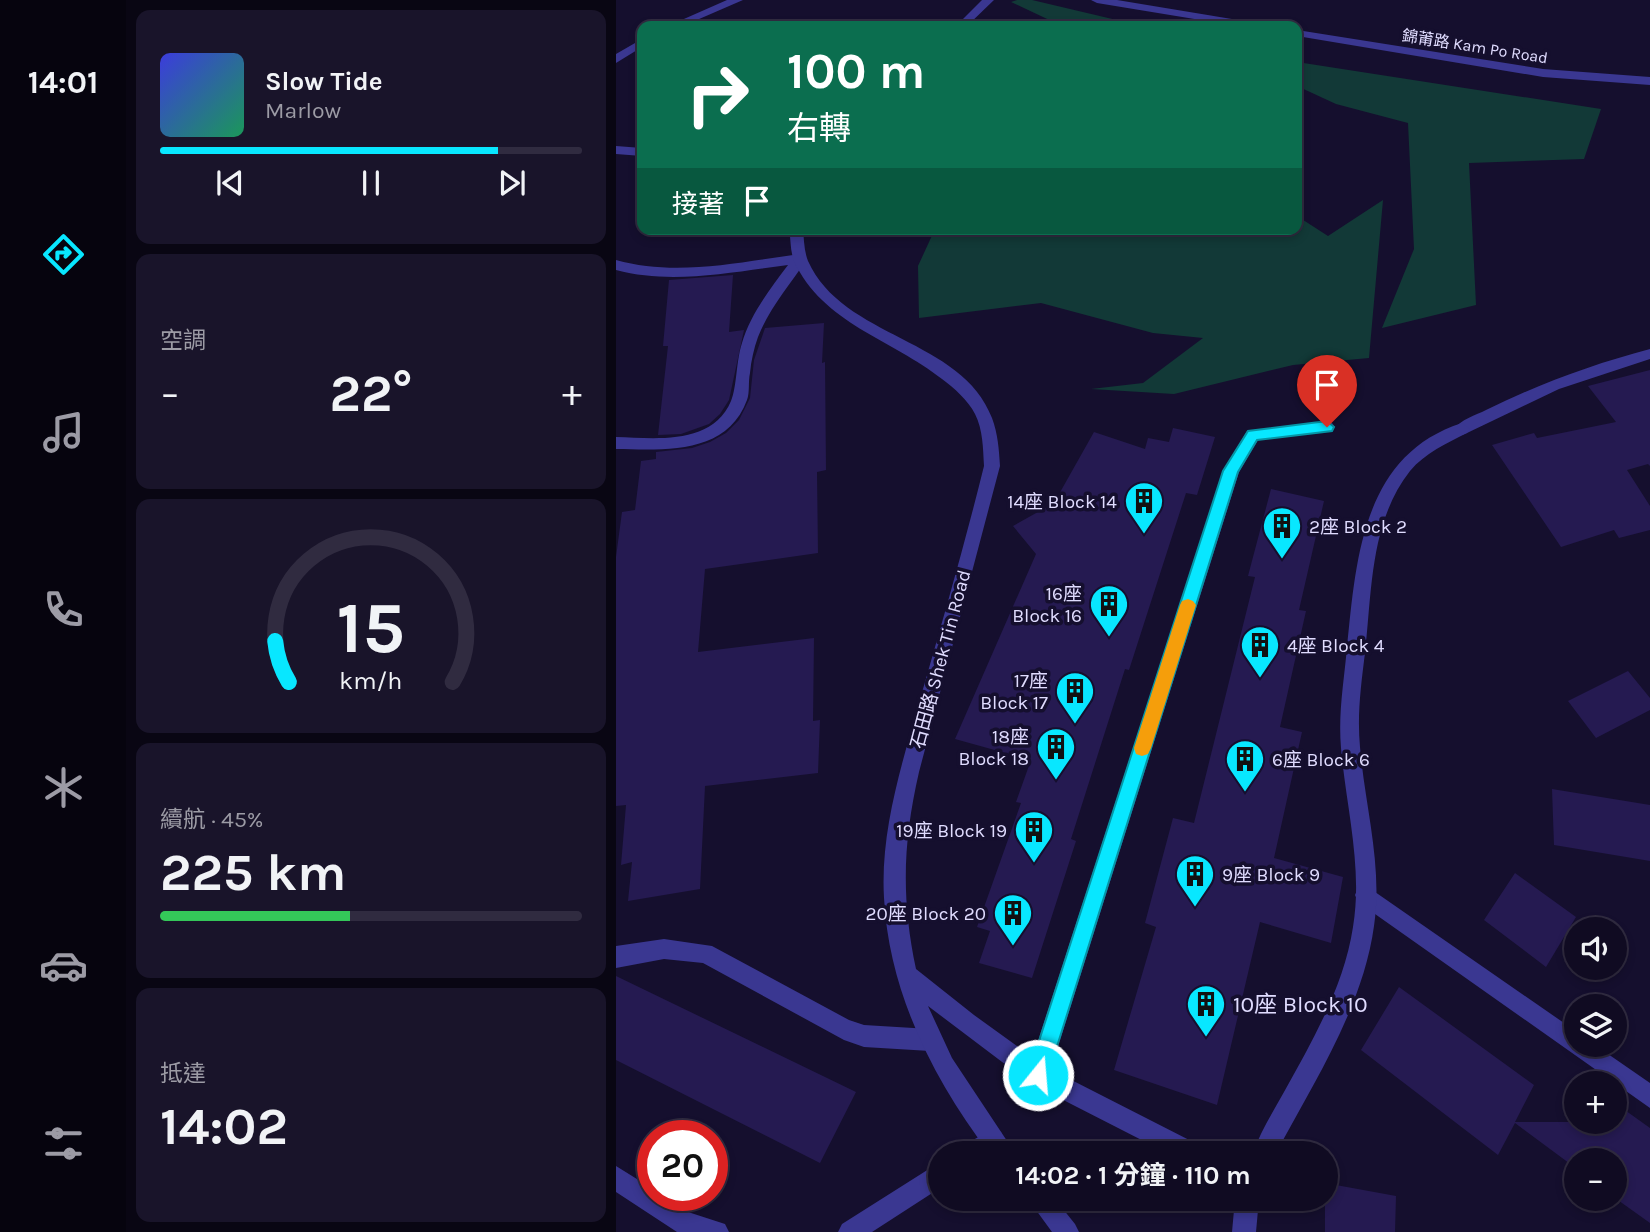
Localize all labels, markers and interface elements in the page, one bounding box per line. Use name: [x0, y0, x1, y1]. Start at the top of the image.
street label: 錦莆路 Kam Po Road: [1401, 26, 1549, 67]
text: 100 m: [787, 43, 925, 100]
icon: right: [672, 49, 763, 140]
text: 14:01: [28, 64, 98, 101]
text: Slow Tide: [265, 66, 383, 97]
text: Marlow: [265, 97, 341, 124]
text: 右轉: [787, 110, 851, 147]
icon: previous: [211, 164, 249, 202]
icon: pause: [352, 164, 390, 202]
icon: next: [493, 164, 531, 202]
icon: arrive: [738, 182, 776, 220]
text: 接著: [672, 189, 724, 220]
icon: directions: [39, 230, 88, 279]
text: 空調: [160, 327, 206, 354]
pin: [1297, 355, 1357, 427]
text: 22°: [329, 363, 413, 424]
icon: arrive: [1308, 366, 1346, 404]
text: −: [160, 371, 180, 416]
text: +: [562, 371, 582, 416]
icon: music: [39, 408, 88, 457]
building icon: 14座 Block 14: [1123, 480, 1165, 535]
place label: 14座 Block 14: [1007, 491, 1117, 513]
building icon: 2座 Block 2: [1261, 505, 1303, 560]
place label: 2座 Block 2: [1309, 516, 1407, 538]
street label: 石田路 Shek Tin Road: [906, 567, 975, 751]
place label: 16座 Block 16: [1012, 583, 1082, 627]
building icon: 16座 Block 16: [1088, 583, 1130, 638]
icon: phone: [39, 585, 88, 634]
text: 15: [337, 585, 405, 670]
building icon: 4座 Block 4: [1239, 624, 1281, 679]
place label: 4座 Block 4: [1287, 635, 1385, 657]
text: km/h: [339, 666, 403, 695]
place label: 17座 Block 17: [980, 670, 1048, 714]
building icon: 17座 Block 17: [1054, 670, 1096, 725]
place label: 18座 Block 18: [959, 726, 1029, 770]
building icon: 18座 Block 18: [1035, 726, 1077, 781]
building icon: 6座 Block 6: [1224, 738, 1266, 793]
place label: 6座 Block 6: [1272, 749, 1370, 771]
icon: climate: [39, 763, 88, 812]
text: 續航 · 45%: [160, 806, 264, 833]
building icon: 19座 Block 19: [1013, 809, 1055, 864]
place label: 19座 Block 19: [896, 820, 1007, 842]
text: 225 km: [160, 842, 346, 903]
building icon: 9座 Block 9: [1174, 853, 1216, 908]
place label: 9座 Block 9: [1222, 864, 1320, 886]
building icon: 20座 Block 20: [992, 892, 1034, 947]
place label: 20座 Block 20: [865, 903, 986, 925]
map controls: [1564, 917, 1627, 1211]
button: sound: [1564, 917, 1627, 980]
icon: car: [39, 941, 88, 990]
building icon: 10座 Block 10: [1185, 983, 1227, 1038]
place label: 10座 Block 10: [1233, 991, 1368, 1018]
button: layers: [1564, 994, 1627, 1057]
position arrow: [1001, 1038, 1075, 1112]
text: 抵達: [160, 1060, 206, 1087]
button: +: [1564, 1071, 1627, 1134]
text: 14:02: [160, 1096, 288, 1157]
icon: filters: [39, 1119, 88, 1168]
speed limit sign: 20: [637, 1120, 728, 1211]
button: −: [1564, 1148, 1627, 1211]
text: 14:02 · 1 分鐘 · 110 m: [1015, 1160, 1251, 1191]

